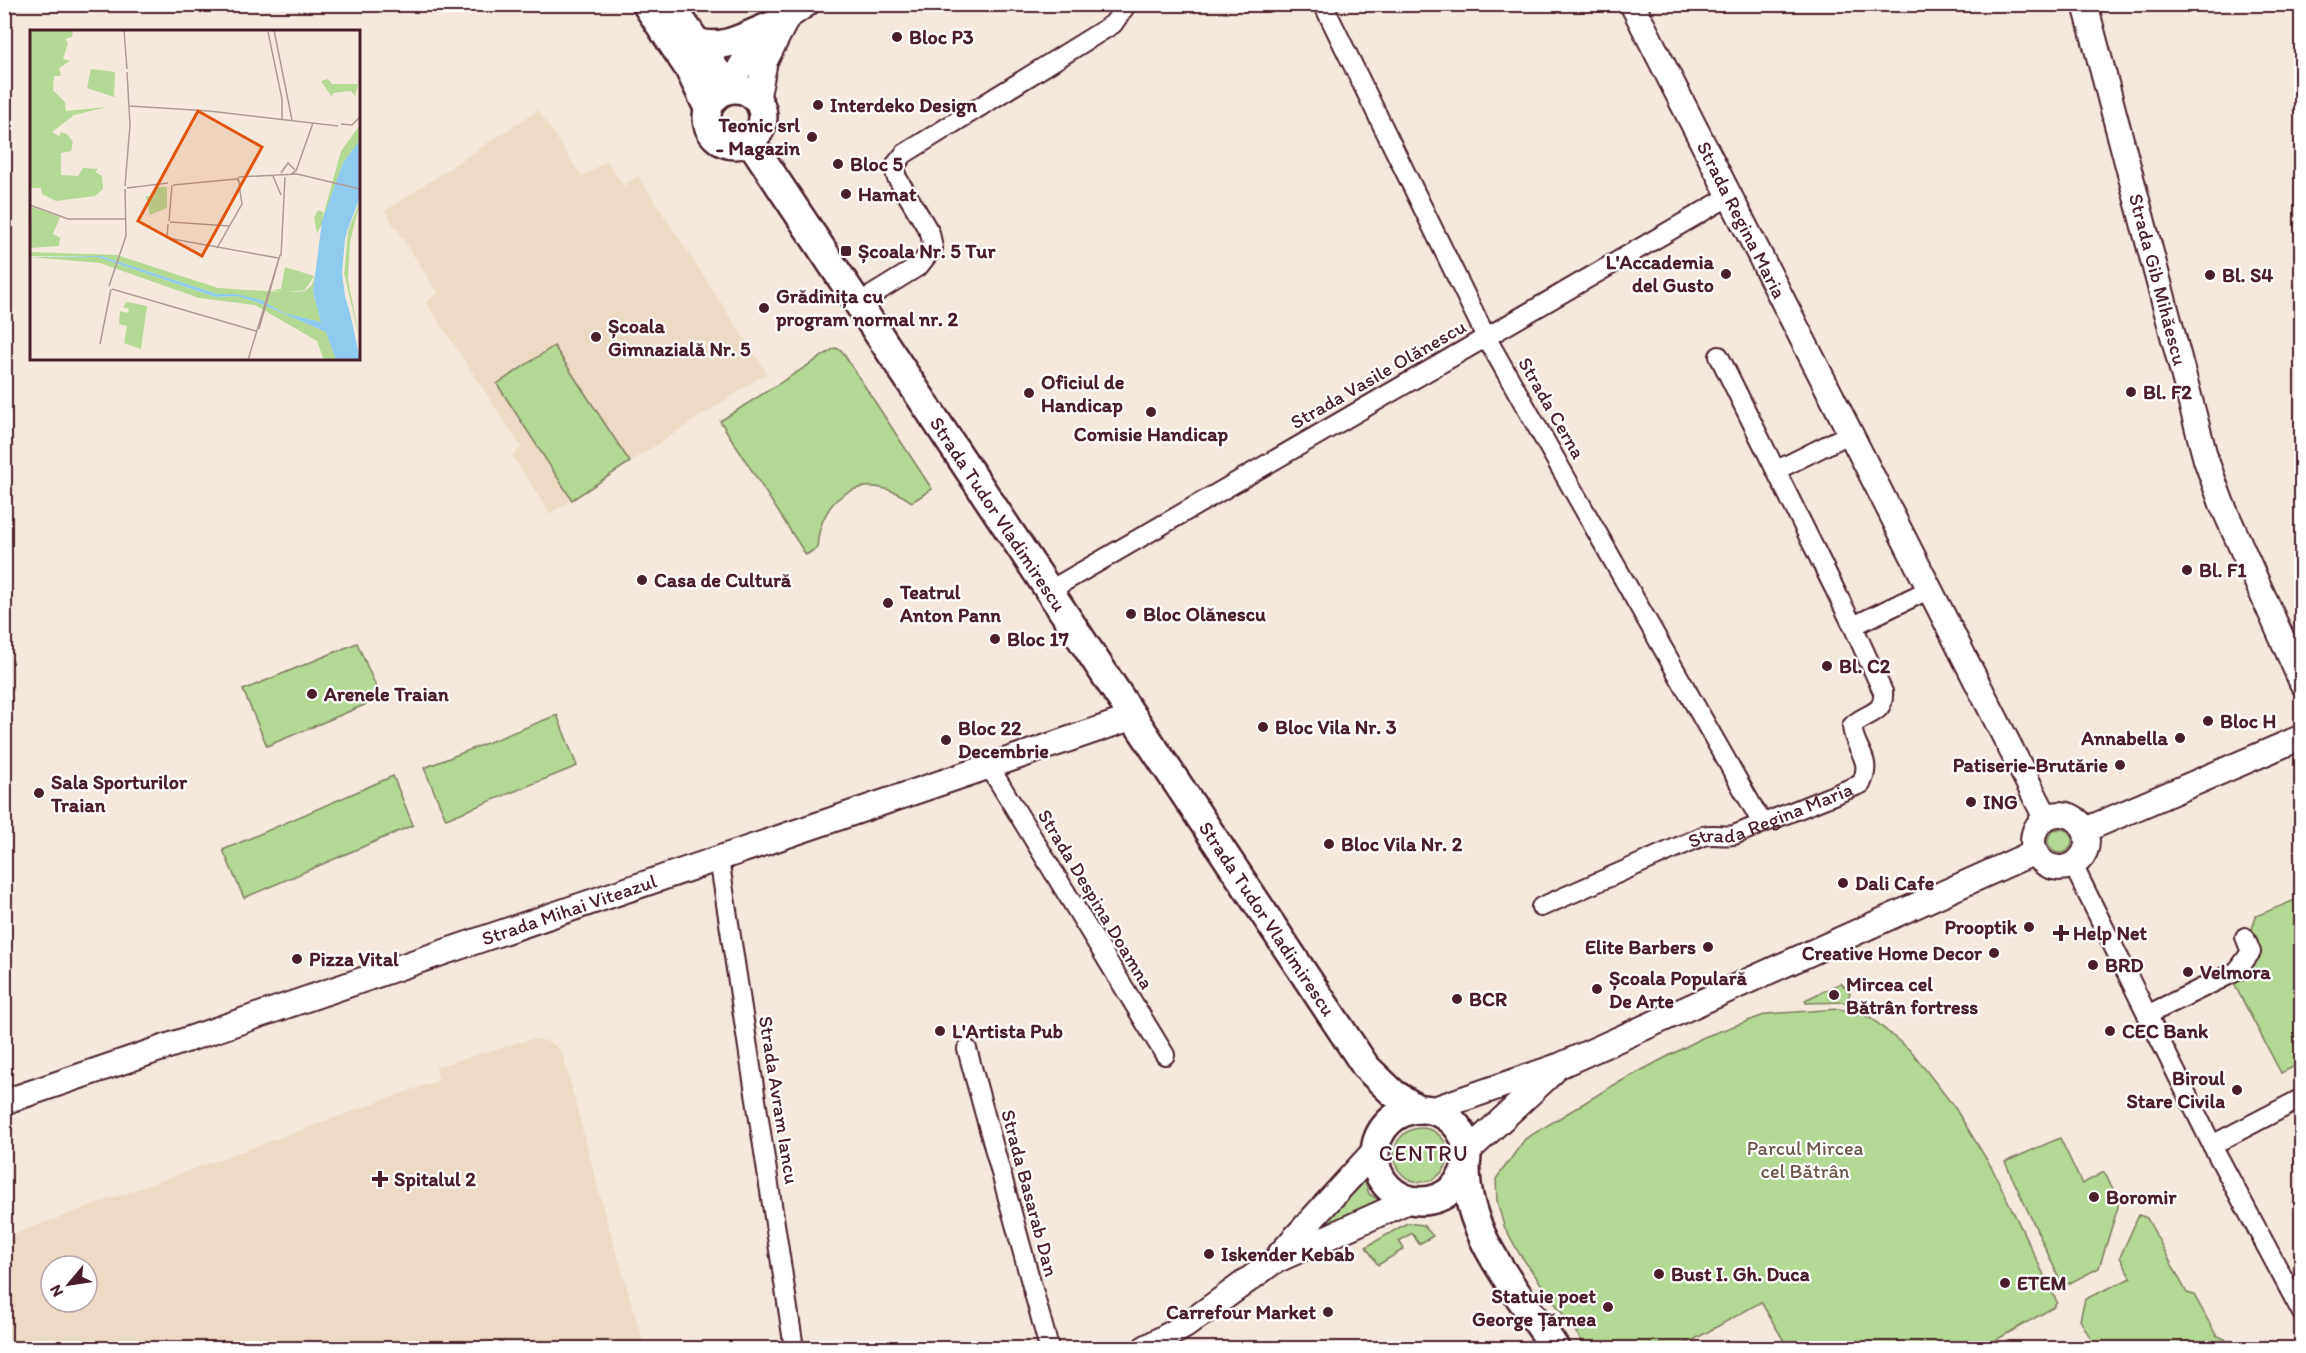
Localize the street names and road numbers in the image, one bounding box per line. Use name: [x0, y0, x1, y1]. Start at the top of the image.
street label: Strada Regina Maria: [1692, 137, 1792, 302]
street label: Strada Gib Mihăescu: [2124, 191, 2192, 368]
street label: Strada Vasile Olănescu: [1286, 314, 1470, 434]
street label: Strada Cerna: [1513, 353, 1591, 464]
street label: Strada Tudor Vladimirescu: [925, 412, 1072, 616]
street label: Strada Regina Maria: [1684, 777, 1856, 853]
street label: Strada Despina Doamna: [1033, 805, 1159, 993]
street label: Strada Tudor Vladimirescu: [1194, 817, 1341, 1021]
street label: Strada Mihai Viteazul: [478, 868, 660, 950]
street label: Strada Avram Iancu: [754, 1014, 804, 1186]
street label: Strada Basarab Dan: [996, 1107, 1064, 1279]

